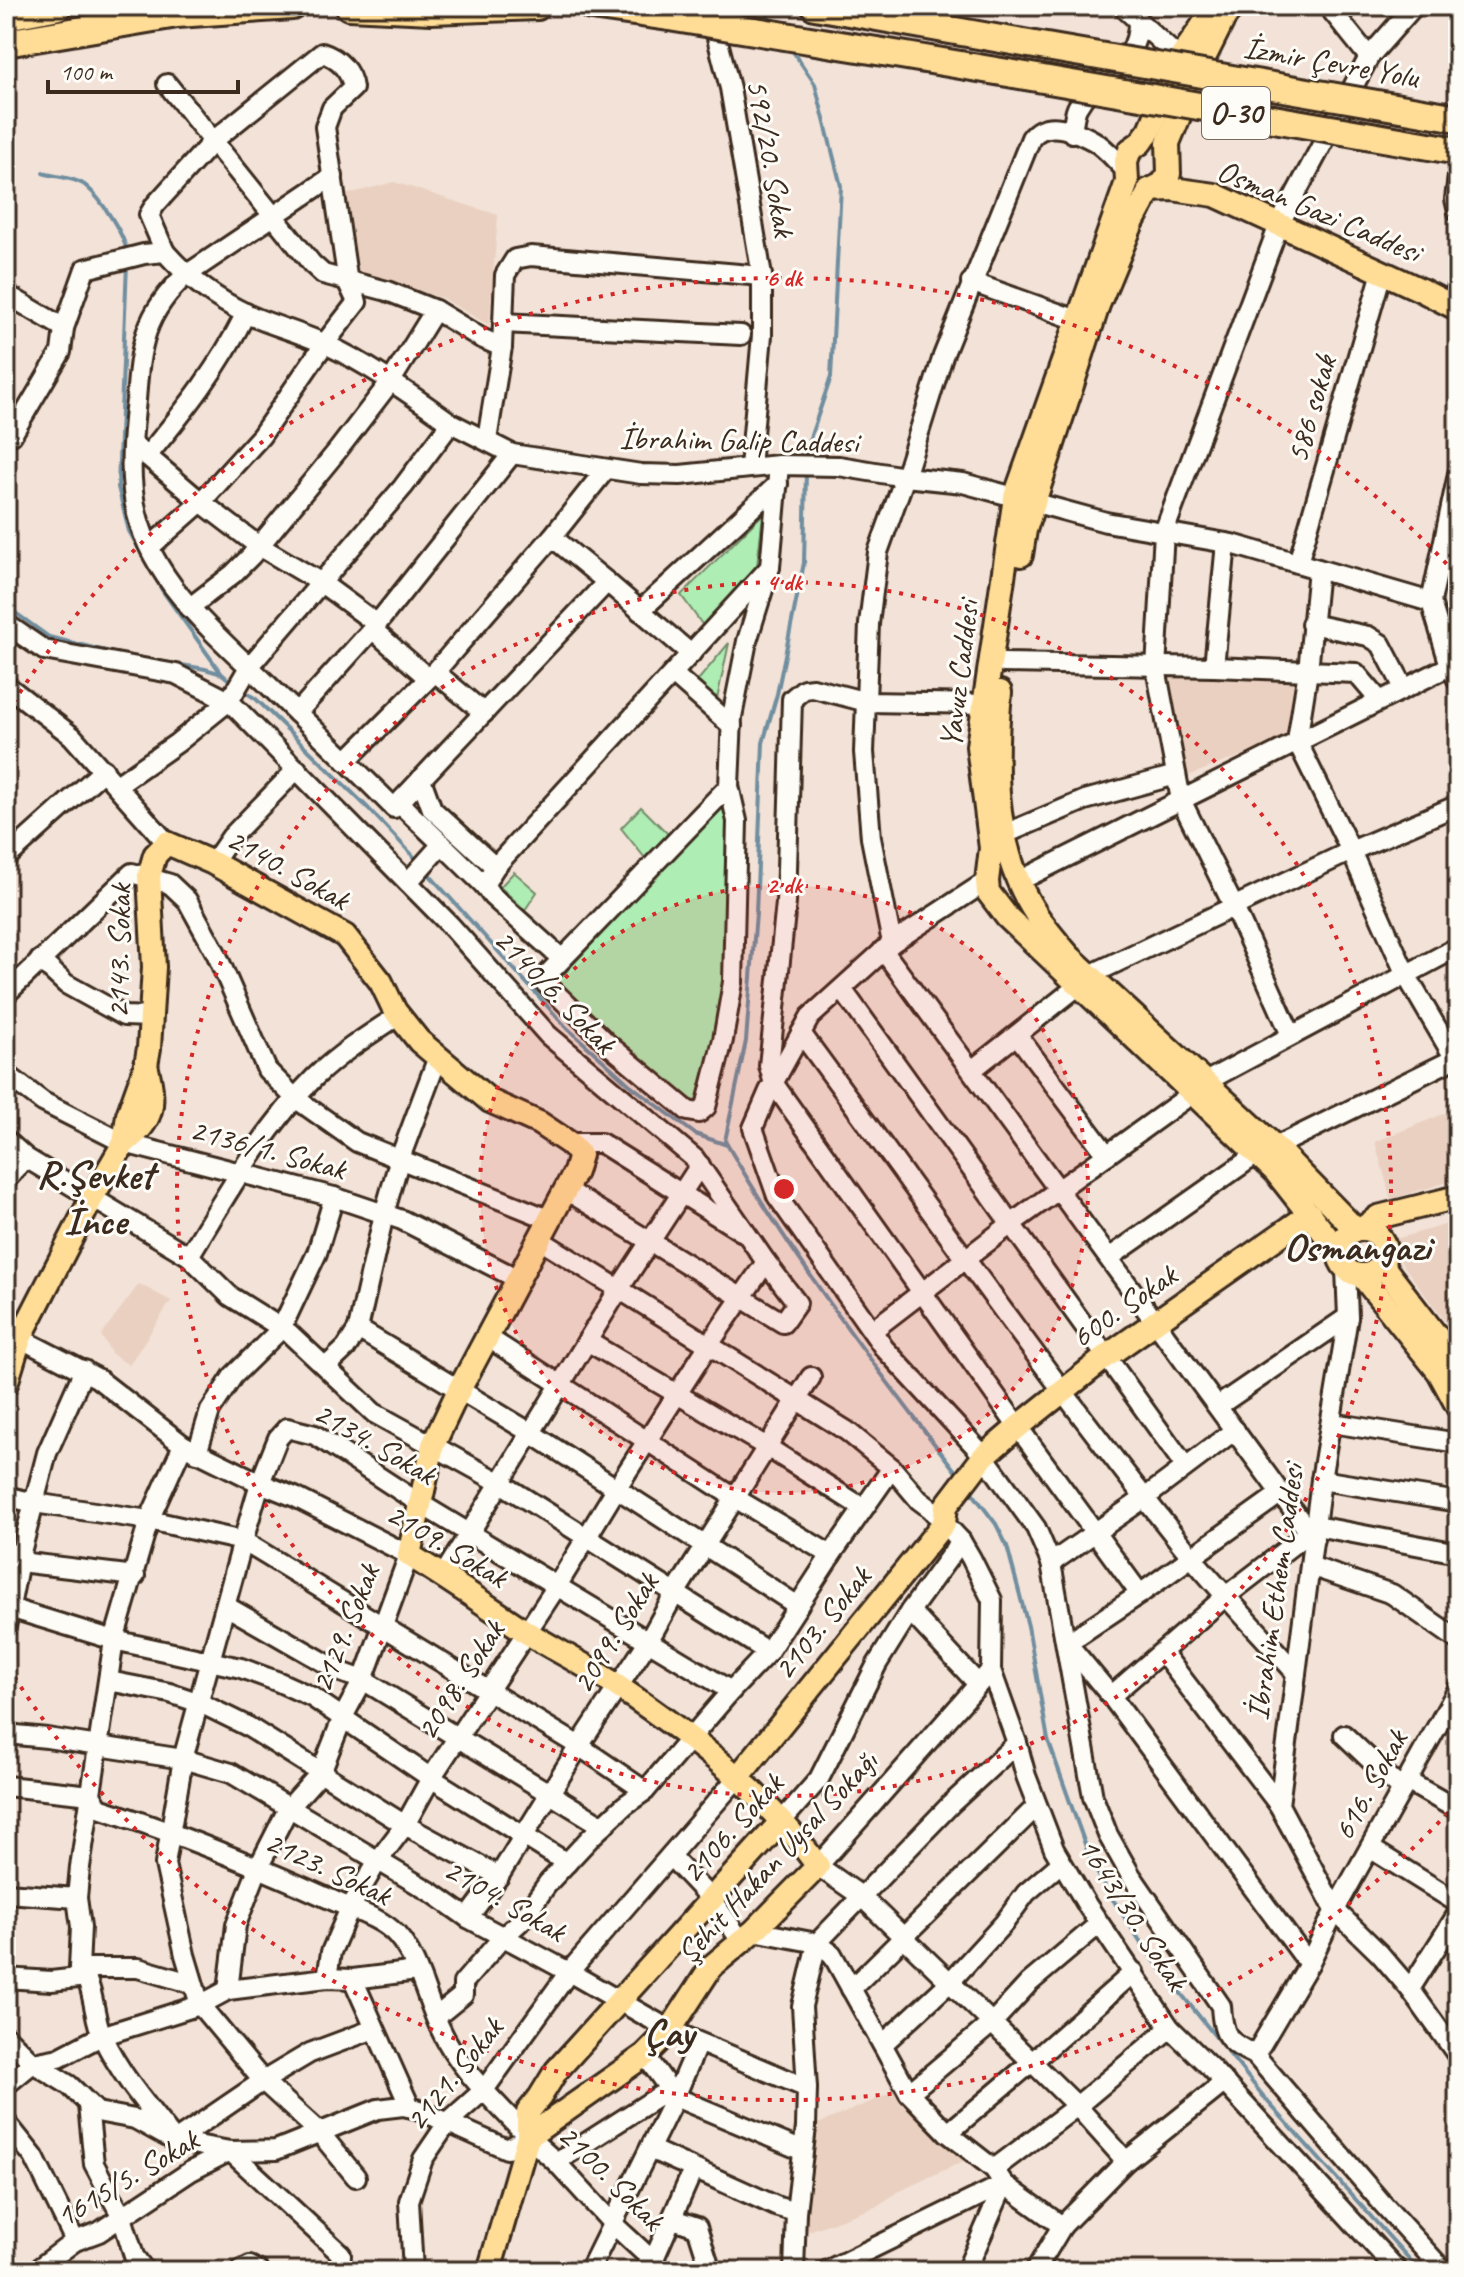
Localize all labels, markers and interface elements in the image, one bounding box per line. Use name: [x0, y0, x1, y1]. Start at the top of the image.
street label: İzmir Çevre Yolu: [1241, 26, 1424, 98]
scale bar: [48, 44, 238, 94]
text: 100 m: [60, 57, 114, 87]
street label: 592/20. Sokak: [737, 76, 805, 242]
road number: O-30: [1202, 87, 1270, 139]
street label: Osman Gazi Caddesi: [1211, 150, 1431, 274]
text: 6 dk: [766, 263, 804, 293]
street label: 586 sokak: [1276, 349, 1346, 467]
street label: İbrahim Galip Caddesi: [619, 417, 863, 463]
text: 4 dk: [766, 567, 804, 597]
street label: Yavuz Caddesi: [930, 594, 989, 750]
street label: 2140. Sokak: [219, 818, 359, 921]
text: 2 dk: [766, 870, 804, 900]
street label: 2143. Sokak: [97, 881, 141, 1019]
street label: 2140/6. Sokak: [485, 919, 627, 1064]
street label: 2136/1. Sokak: [186, 1109, 353, 1190]
district label: R.Şevket İnce: [36, 1150, 159, 1246]
centre of rings: [770, 1175, 798, 1203]
district label: Osmangazi: [1284, 1222, 1435, 1272]
street label: 600. Sokak: [1063, 1253, 1187, 1357]
street label: 2134. Sokak: [307, 1392, 445, 1496]
street label: İbrahim Ethem Caddesi: [1237, 1457, 1314, 1723]
street label: 2109. Sokak: [379, 1493, 517, 1598]
street label: 2129. Sokak: [301, 1556, 390, 1698]
street label: 2103. Sokak: [764, 1556, 882, 1688]
street label: 2099. Sokak: [562, 1563, 669, 1701]
street label: 2098. Sokak: [406, 1611, 515, 1748]
street label: 616. Sokak: [1323, 1721, 1418, 1847]
street label: Şehit Hakan Uysal Sokağı: [667, 1740, 888, 1972]
street label: 2106. Sokak: [672, 1763, 794, 1892]
street label: 2123. Sokak: [258, 1821, 400, 1916]
street label: 1643/30. Sokak: [1068, 1830, 1199, 2000]
street label: 2104. Sokak: [437, 1849, 575, 1953]
street label: 2121. Sokak: [396, 2007, 514, 2139]
district label: Çay: [644, 2008, 697, 2058]
street label: 2100. Sokak: [549, 2115, 675, 2241]
street label: 1615/5. Sokak: [48, 2118, 208, 2237]

